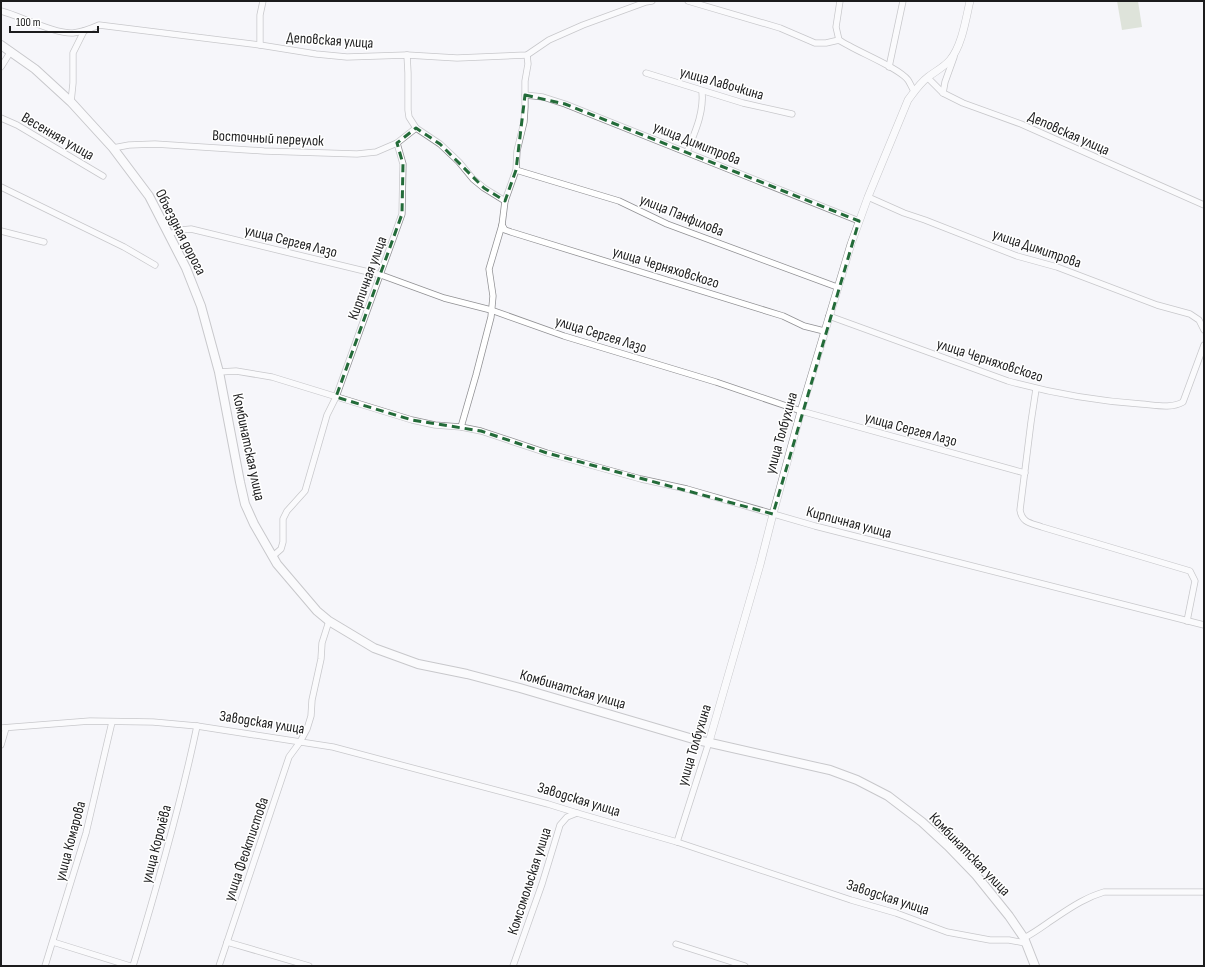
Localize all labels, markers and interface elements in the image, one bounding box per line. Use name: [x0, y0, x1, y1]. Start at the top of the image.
scale bar: [10, 8, 98, 34]
text: 100 m: [16, 15, 41, 30]
street label: Деповская улица: [286, 28, 374, 53]
street label: улица Лавочкина: [678, 62, 766, 105]
street label: Деповская улица: [1025, 107, 1113, 160]
street label: Весенняя улица: [18, 108, 98, 165]
street label: улица Димитрова: [650, 117, 744, 170]
street label: Восточный переулок: [212, 126, 325, 151]
street label: Объездная дорога: [151, 186, 210, 279]
street label: улица Панфилова: [637, 190, 727, 241]
street label: улица Сергея Лазо: [243, 221, 339, 262]
street label: улица Димитрова: [990, 224, 1084, 273]
street label: Кирпичная улица: [344, 234, 391, 323]
street label: улица Черняховского: [610, 242, 722, 293]
street label: улица Сергея Лазо: [553, 312, 649, 357]
street label: улица Черняховского: [934, 334, 1045, 387]
street label: улица Толбухина: [761, 390, 802, 476]
street label: Комбинатская улица: [228, 392, 269, 503]
street label: улица Сергея Лазо: [863, 408, 959, 451]
street label: Кирпичная улица: [804, 502, 894, 543]
street label: Комбинатская улица: [518, 665, 628, 714]
street label: улица Толбухина: [673, 702, 716, 788]
street label: Заводская улица: [218, 706, 306, 739]
street label: Заводская улица: [535, 778, 623, 821]
street label: улица Феоктистова: [220, 794, 273, 904]
street label: улица Комарова: [51, 799, 90, 883]
street label: улица Королёва: [137, 803, 176, 885]
street label: Комбинатская улица: [925, 808, 1015, 900]
street label: Комсомольская улица: [503, 825, 556, 937]
street label: Заводская улица: [844, 875, 932, 920]

